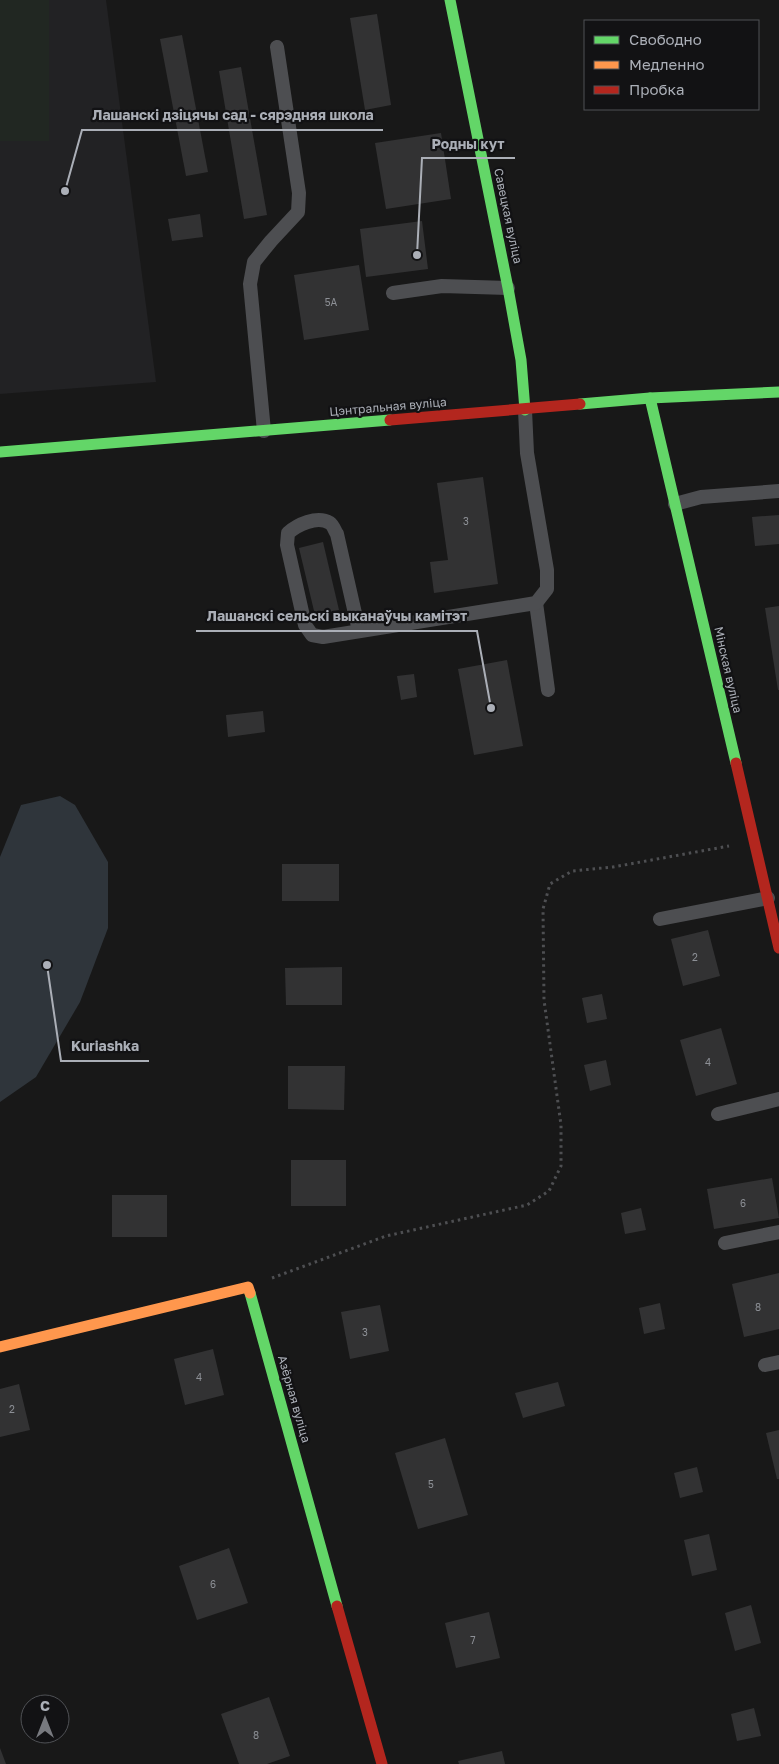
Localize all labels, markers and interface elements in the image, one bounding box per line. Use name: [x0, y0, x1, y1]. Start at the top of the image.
legend: [584, 20, 759, 110]
text: Свободно: [629, 30, 702, 48]
text: Медленно: [629, 55, 705, 73]
text: Пробка: [629, 80, 684, 98]
callout: Лашанскі дзіцячы сад - сярэдняя школа: [82, 101, 383, 130]
text: Лашанскі дзіцячы сад - сярэдняя школа: [92, 106, 374, 123]
callout: Родны кут: [422, 129, 515, 158]
text: Родны кут: [431, 135, 505, 152]
street label: Савецкая вуліца: [491, 167, 526, 265]
house number: 5А: [325, 296, 338, 308]
street label: Цэнтральная вуліца: [329, 394, 447, 419]
house number: 3: [463, 515, 469, 527]
callout: Лашанскі сельскі выканаўчы камітэт: [196, 602, 477, 631]
text: Лашанскі сельскі выканаўчы камітэт: [207, 607, 467, 624]
street label: Мінская вуліца: [711, 625, 746, 715]
house number: 2: [692, 951, 698, 963]
callout: Kuriashka: [61, 1032, 149, 1061]
text: Kuriashka: [71, 1037, 139, 1054]
house number: 4: [705, 1056, 711, 1068]
house number: 6: [740, 1197, 746, 1209]
house number: 8: [755, 1301, 761, 1313]
house number: 3: [362, 1326, 368, 1338]
street label: Азёрная вуліца: [275, 1353, 314, 1444]
house number: 4: [196, 1371, 202, 1383]
house number: 2: [9, 1403, 15, 1415]
house number: 5: [428, 1478, 434, 1490]
house number: 6: [210, 1578, 216, 1590]
house number: 7: [470, 1634, 476, 1646]
north arrow: [20, 1694, 70, 1744]
text: С: [40, 1697, 50, 1714]
house number: 8: [253, 1729, 259, 1741]

